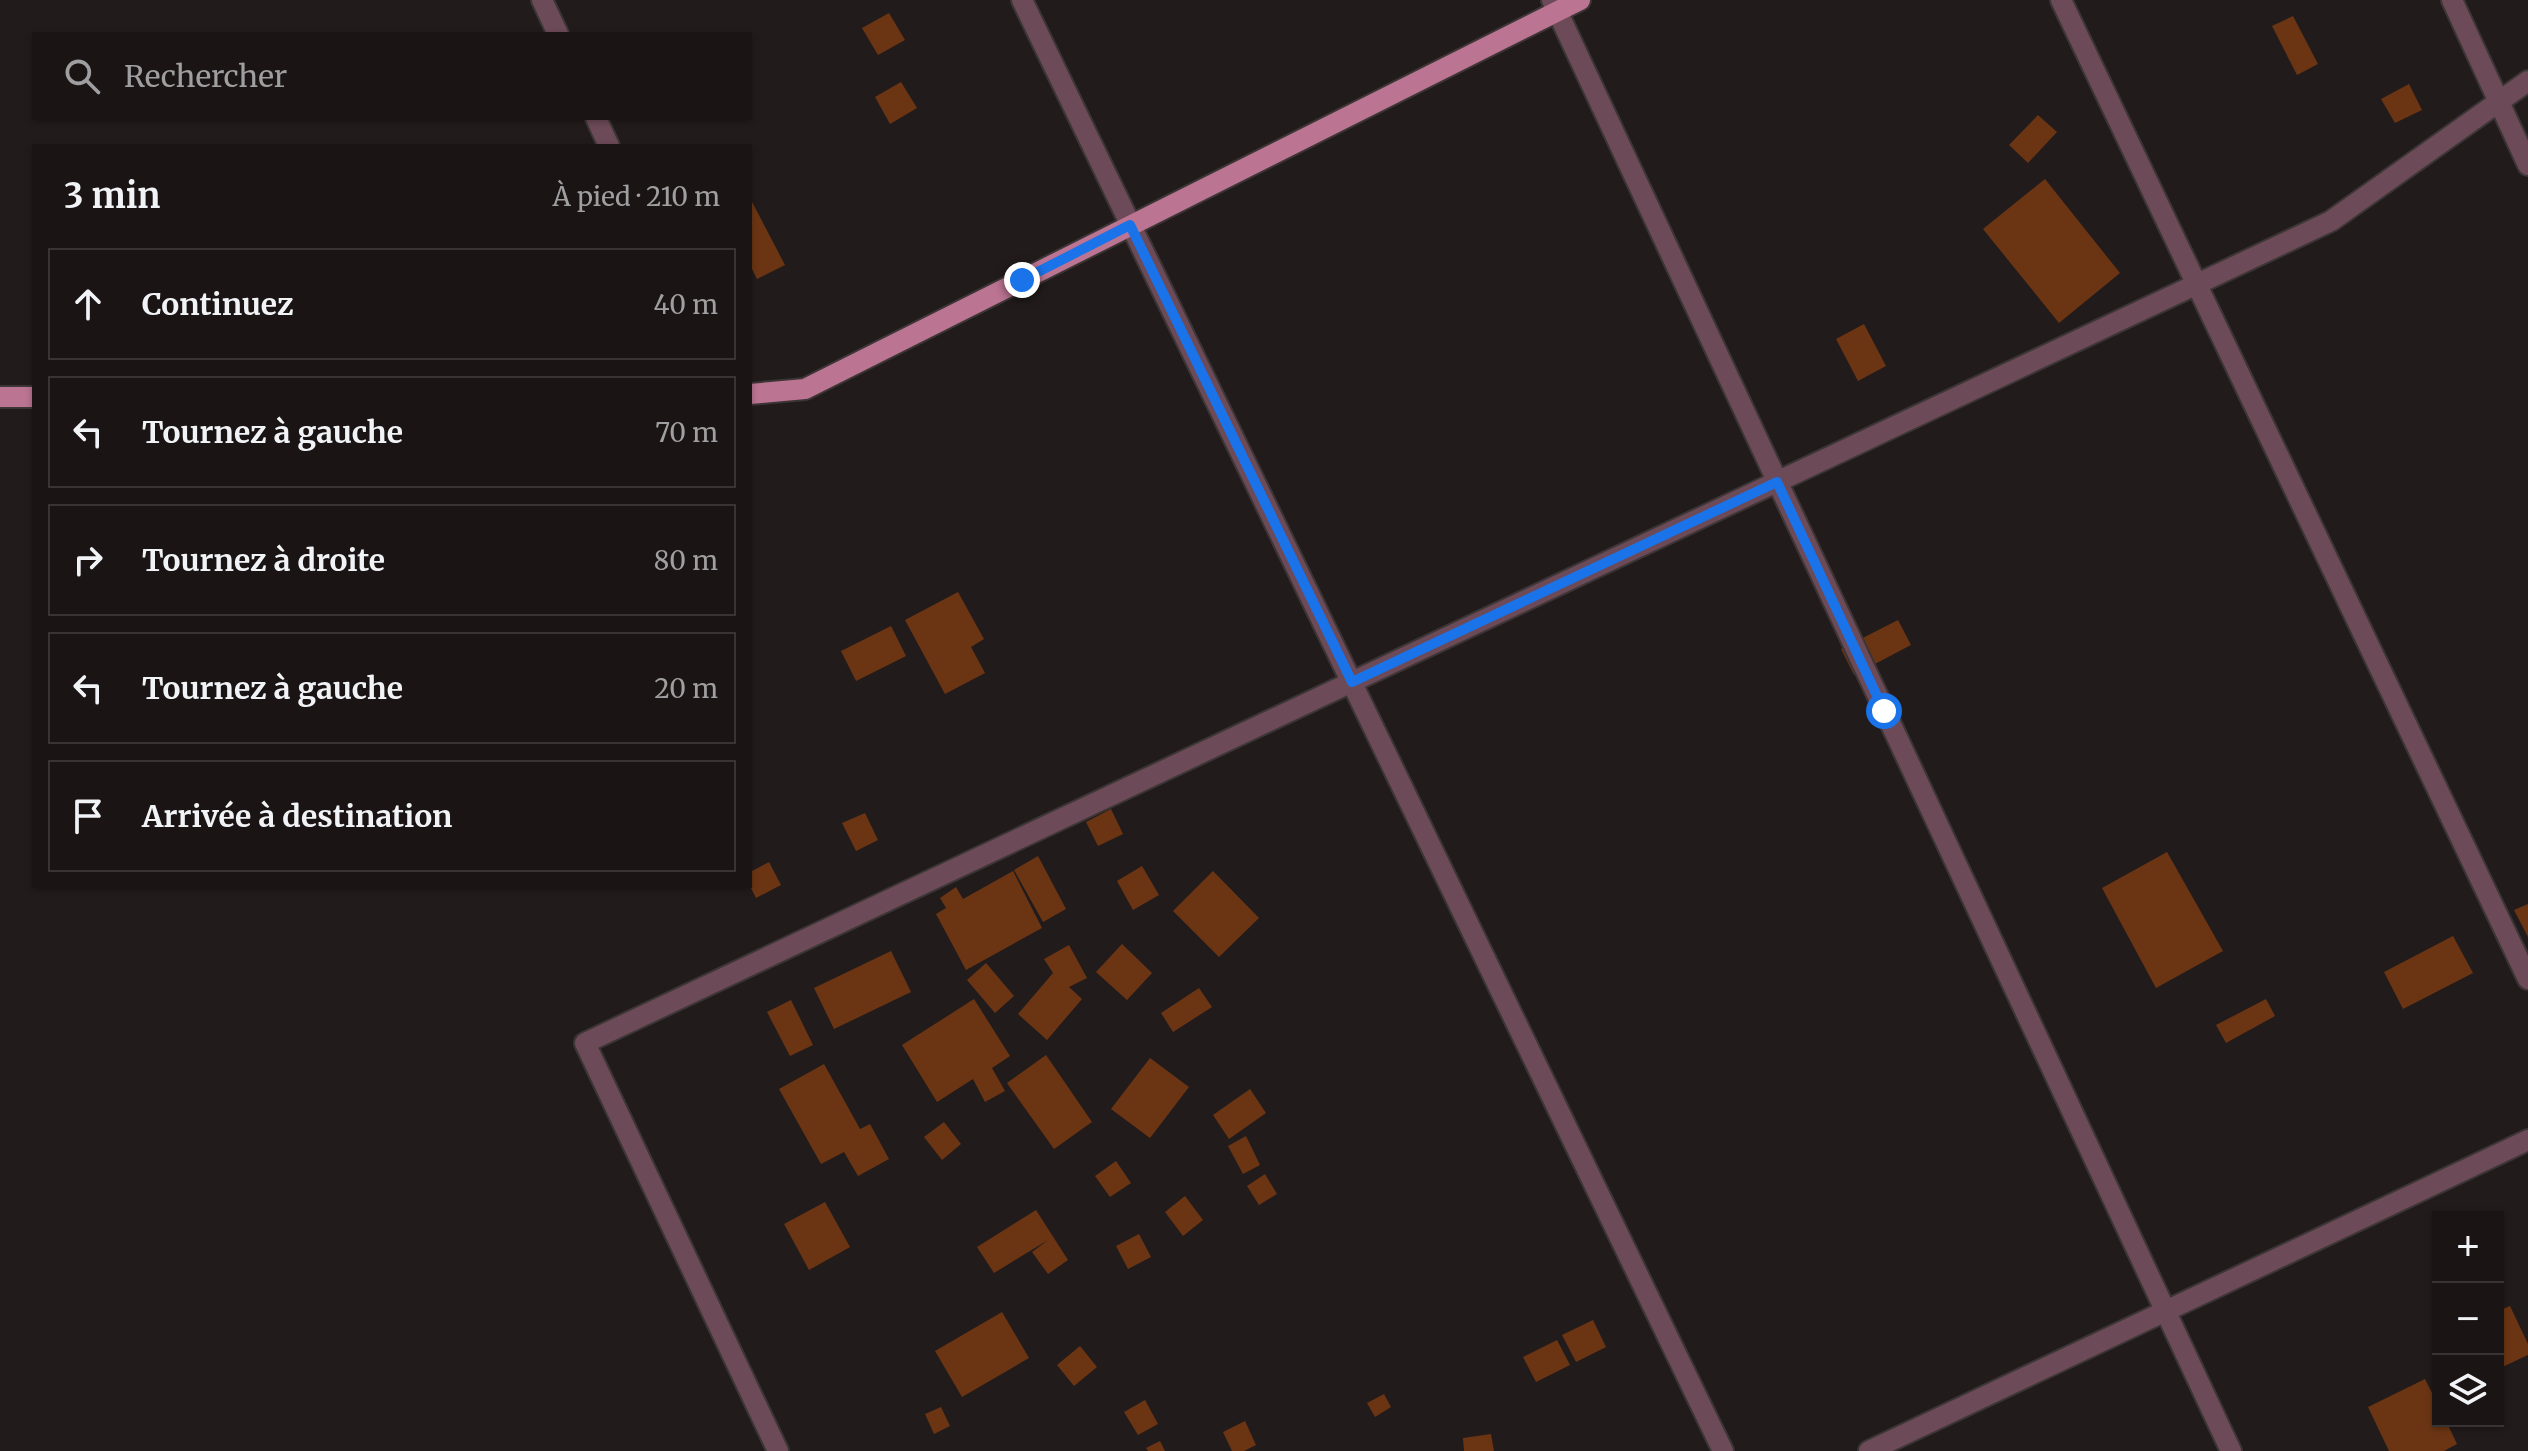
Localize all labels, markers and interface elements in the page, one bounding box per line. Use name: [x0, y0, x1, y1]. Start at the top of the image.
search box: [32, 32, 752, 120]
icon: search: [60, 54, 104, 98]
text: Rechercher: [124, 57, 287, 95]
text: 3 min: [64, 175, 160, 217]
text: À pied · 210 m: [553, 180, 720, 213]
route end: [1004, 262, 1040, 298]
icon: ahead: [66, 282, 110, 326]
text: Continuez: [142, 285, 293, 323]
text: 40 m: [654, 288, 718, 321]
icon: left: [66, 410, 110, 454]
text: Tournez à gauche: [142, 413, 403, 451]
text: 70 m: [655, 416, 718, 449]
icon: right: [66, 538, 110, 582]
text: Tournez à droite: [142, 541, 385, 579]
text: 80 m: [654, 544, 718, 577]
icon: left: [66, 666, 110, 710]
text: Tournez à gauche: [142, 669, 403, 707]
text: 20 m: [654, 672, 718, 705]
route start: [1866, 693, 1902, 729]
icon: arrive: [66, 794, 110, 838]
text: Arrivée à destination: [142, 797, 452, 835]
map controls: [2432, 1211, 2504, 1427]
button: +: [2432, 1211, 2504, 1283]
button: −: [2432, 1283, 2504, 1355]
button: layers: [2432, 1355, 2504, 1427]

